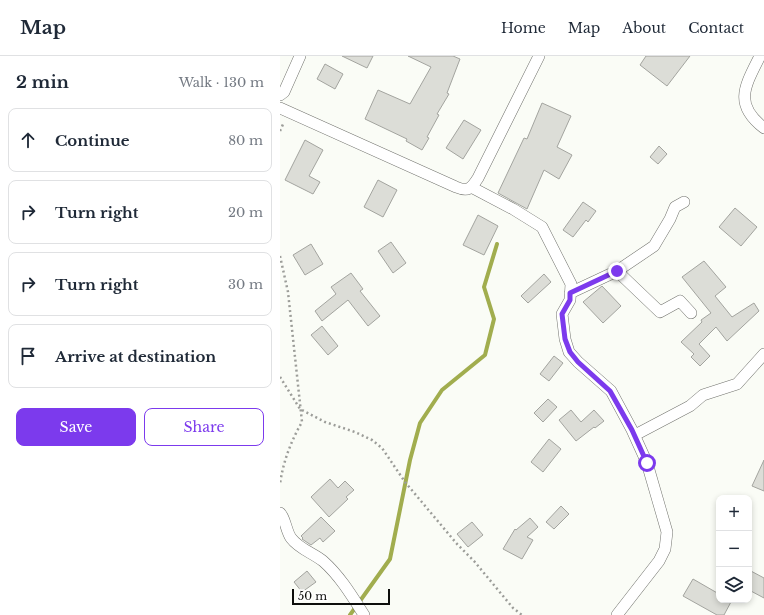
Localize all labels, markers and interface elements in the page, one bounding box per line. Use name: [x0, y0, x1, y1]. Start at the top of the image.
text: Map: [20, 16, 66, 39]
text: Home: [501, 19, 546, 37]
text: Map: [568, 19, 600, 37]
text: About: [622, 19, 666, 37]
text: Contact: [688, 19, 744, 37]
text: 2 min: [16, 72, 69, 93]
text: Walk · 130 m: [179, 74, 264, 91]
icon: ahead: [17, 129, 39, 151]
text: Continue: [55, 131, 130, 150]
text: 80 m: [228, 132, 263, 149]
icon: right: [17, 201, 39, 223]
text: Turn right: [55, 203, 138, 222]
text: 20 m: [228, 204, 263, 221]
route end: [608, 262, 626, 280]
icon: right: [17, 273, 39, 295]
text: Turn right: [55, 275, 138, 294]
text: 30 m: [228, 276, 263, 293]
icon: arrive: [17, 345, 39, 367]
text: Arrive at destination: [55, 347, 216, 366]
button: Save: [16, 408, 136, 446]
button: Share: [144, 408, 264, 446]
route start: [638, 454, 656, 472]
map controls: [716, 495, 752, 603]
button: +: [716, 495, 752, 531]
button: −: [716, 531, 752, 567]
button: layers: [716, 567, 752, 603]
scale bar: [292, 587, 390, 606]
text: 50 m: [298, 589, 327, 603]

